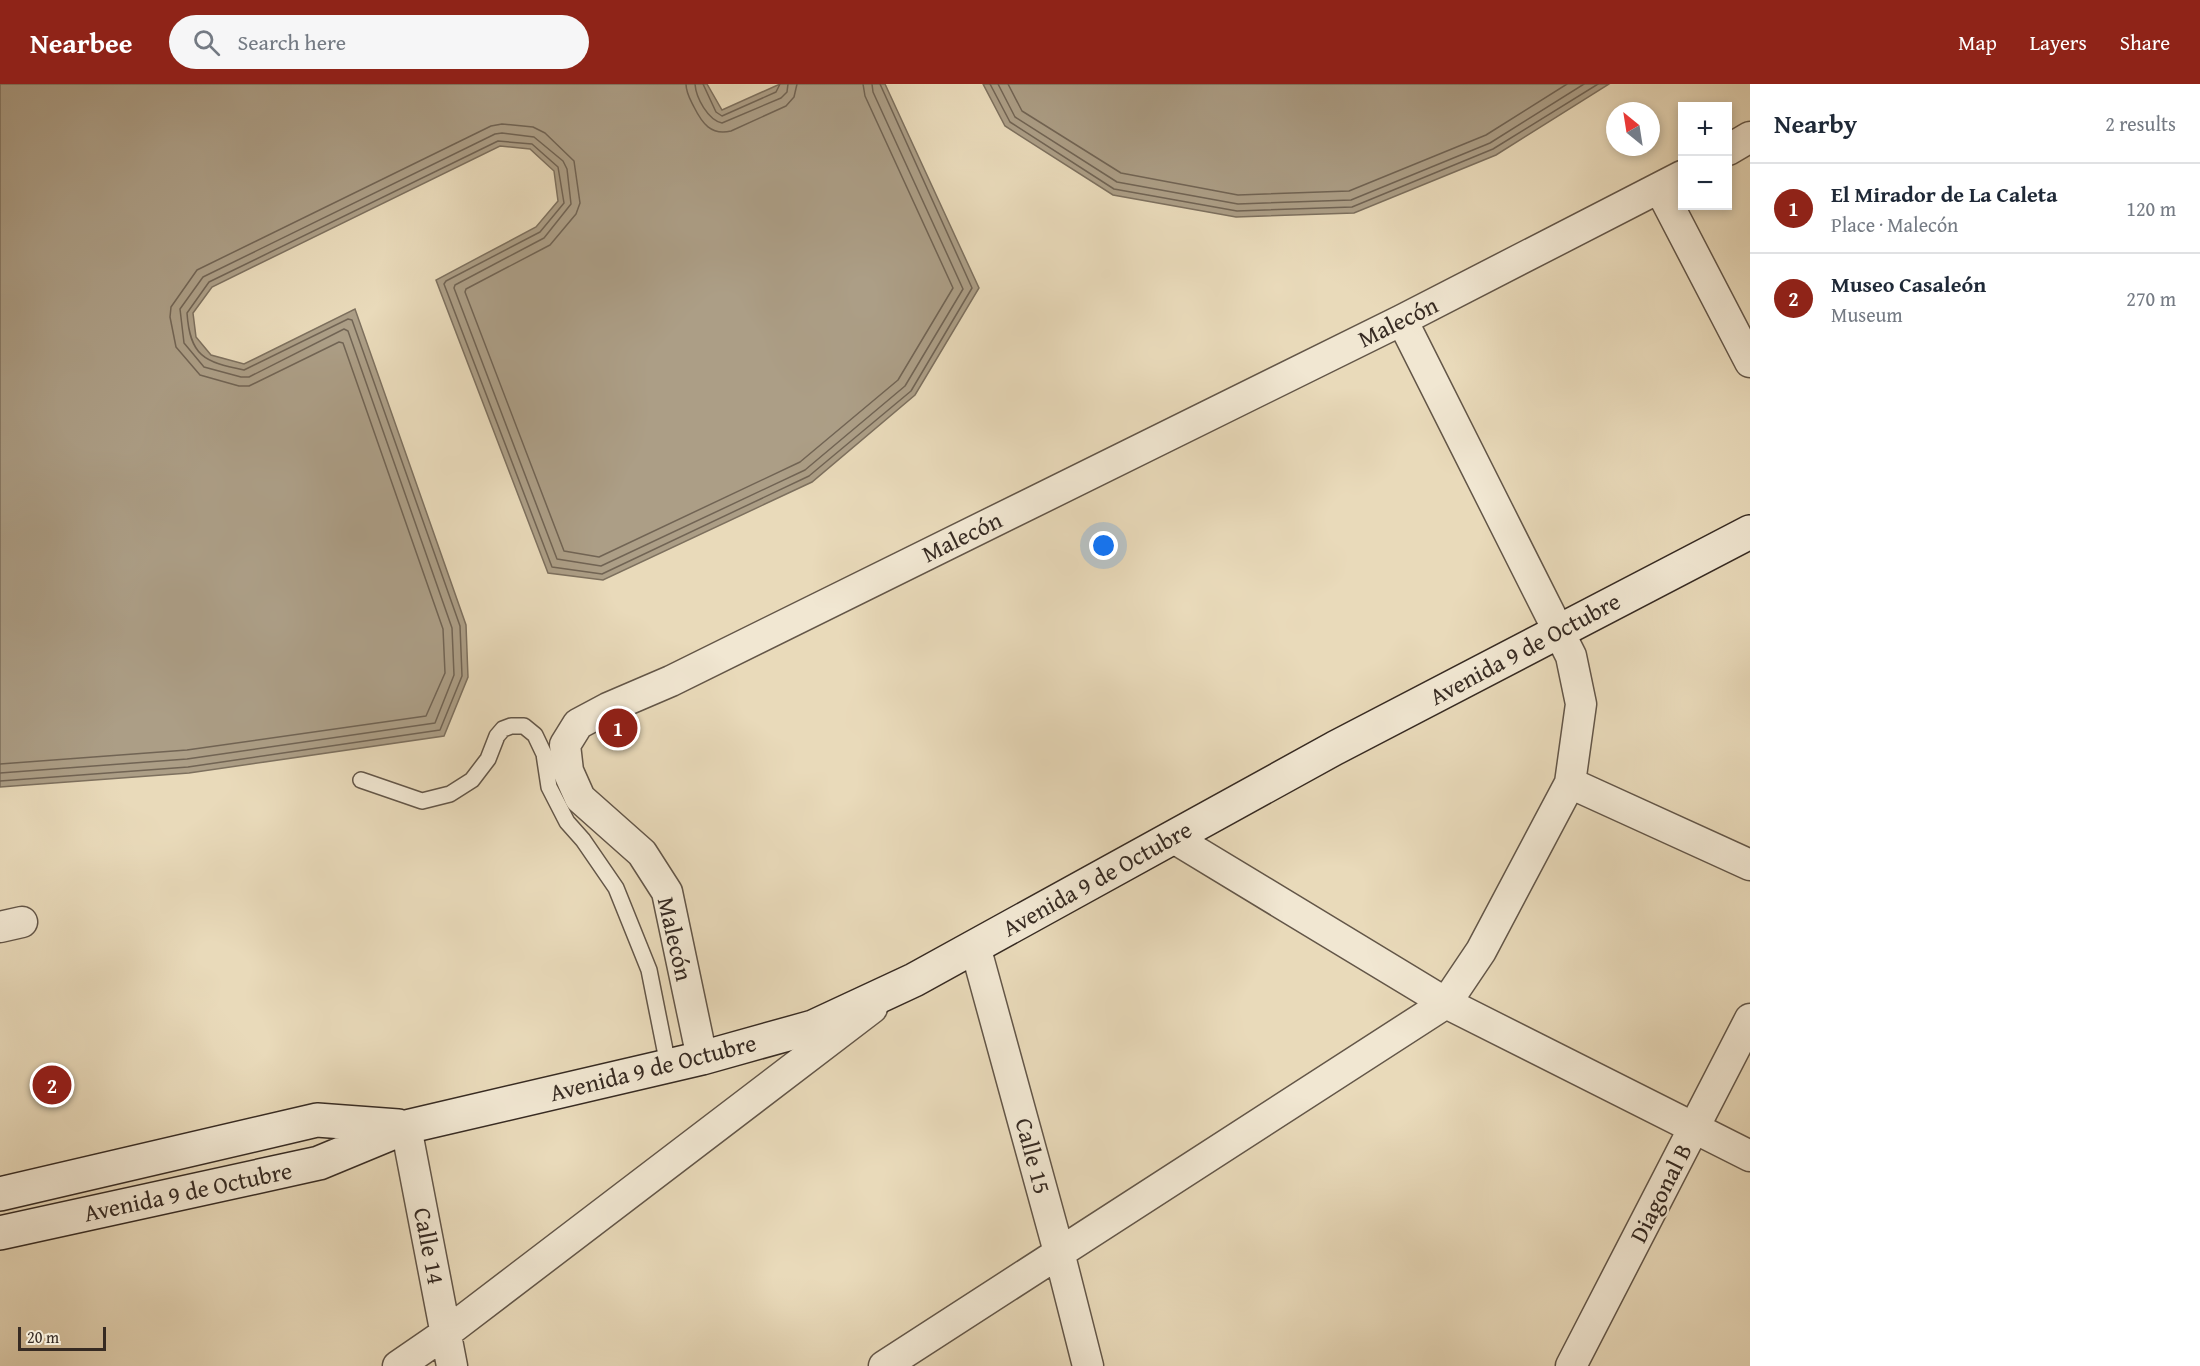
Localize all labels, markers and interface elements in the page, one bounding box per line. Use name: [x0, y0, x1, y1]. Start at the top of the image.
search box: [169, 15, 589, 69]
text: Nearbee: [30, 22, 133, 63]
icon: search: [190, 26, 223, 59]
text: Search here: [238, 26, 346, 58]
text: Map: [1958, 27, 1997, 58]
text: Layers: [2030, 27, 2087, 58]
text: Share: [2120, 27, 2170, 58]
north arrow: [1606, 102, 1660, 156]
map controls: [1678, 102, 1732, 210]
button: +: [1678, 102, 1732, 156]
text: Nearby: [1774, 104, 1857, 143]
text: 2 results: [2105, 109, 2176, 138]
button: −: [1678, 156, 1732, 210]
text: El Mirador de La Caleta: [1831, 178, 2057, 210]
text: 1: [1788, 194, 1799, 223]
text: 120 m: [2126, 194, 2176, 223]
text: Place · Malecón: [1831, 210, 1958, 239]
text: Museo Casaleón: [1831, 268, 1986, 300]
text: 2: [1788, 284, 1799, 313]
text: 270 m: [2126, 284, 2176, 313]
street label: Malecón: [1352, 287, 1444, 356]
text: Museum: [1831, 300, 1903, 329]
street label: Malecón: [916, 502, 1008, 571]
your location: [1089, 531, 1118, 560]
street label: Avenida 9 de Octubre: [1423, 583, 1626, 714]
pin: 1: [598, 706, 638, 750]
street label: Avenida 9 de Octubre: [996, 812, 1198, 945]
street label: Malecón: [649, 893, 702, 985]
street label: Avenida 9 de Octubre: [546, 1025, 760, 1110]
pin: 2: [32, 1062, 72, 1108]
street label: Calle 15: [1007, 1114, 1060, 1198]
street label: Diagonal B: [1621, 1137, 1701, 1249]
street label: Avenida 9 de Octubre: [81, 1152, 295, 1231]
street label: Calle 14: [405, 1205, 454, 1287]
scale bar: [18, 1324, 106, 1352]
text: 20 m: [27, 1325, 59, 1349]

